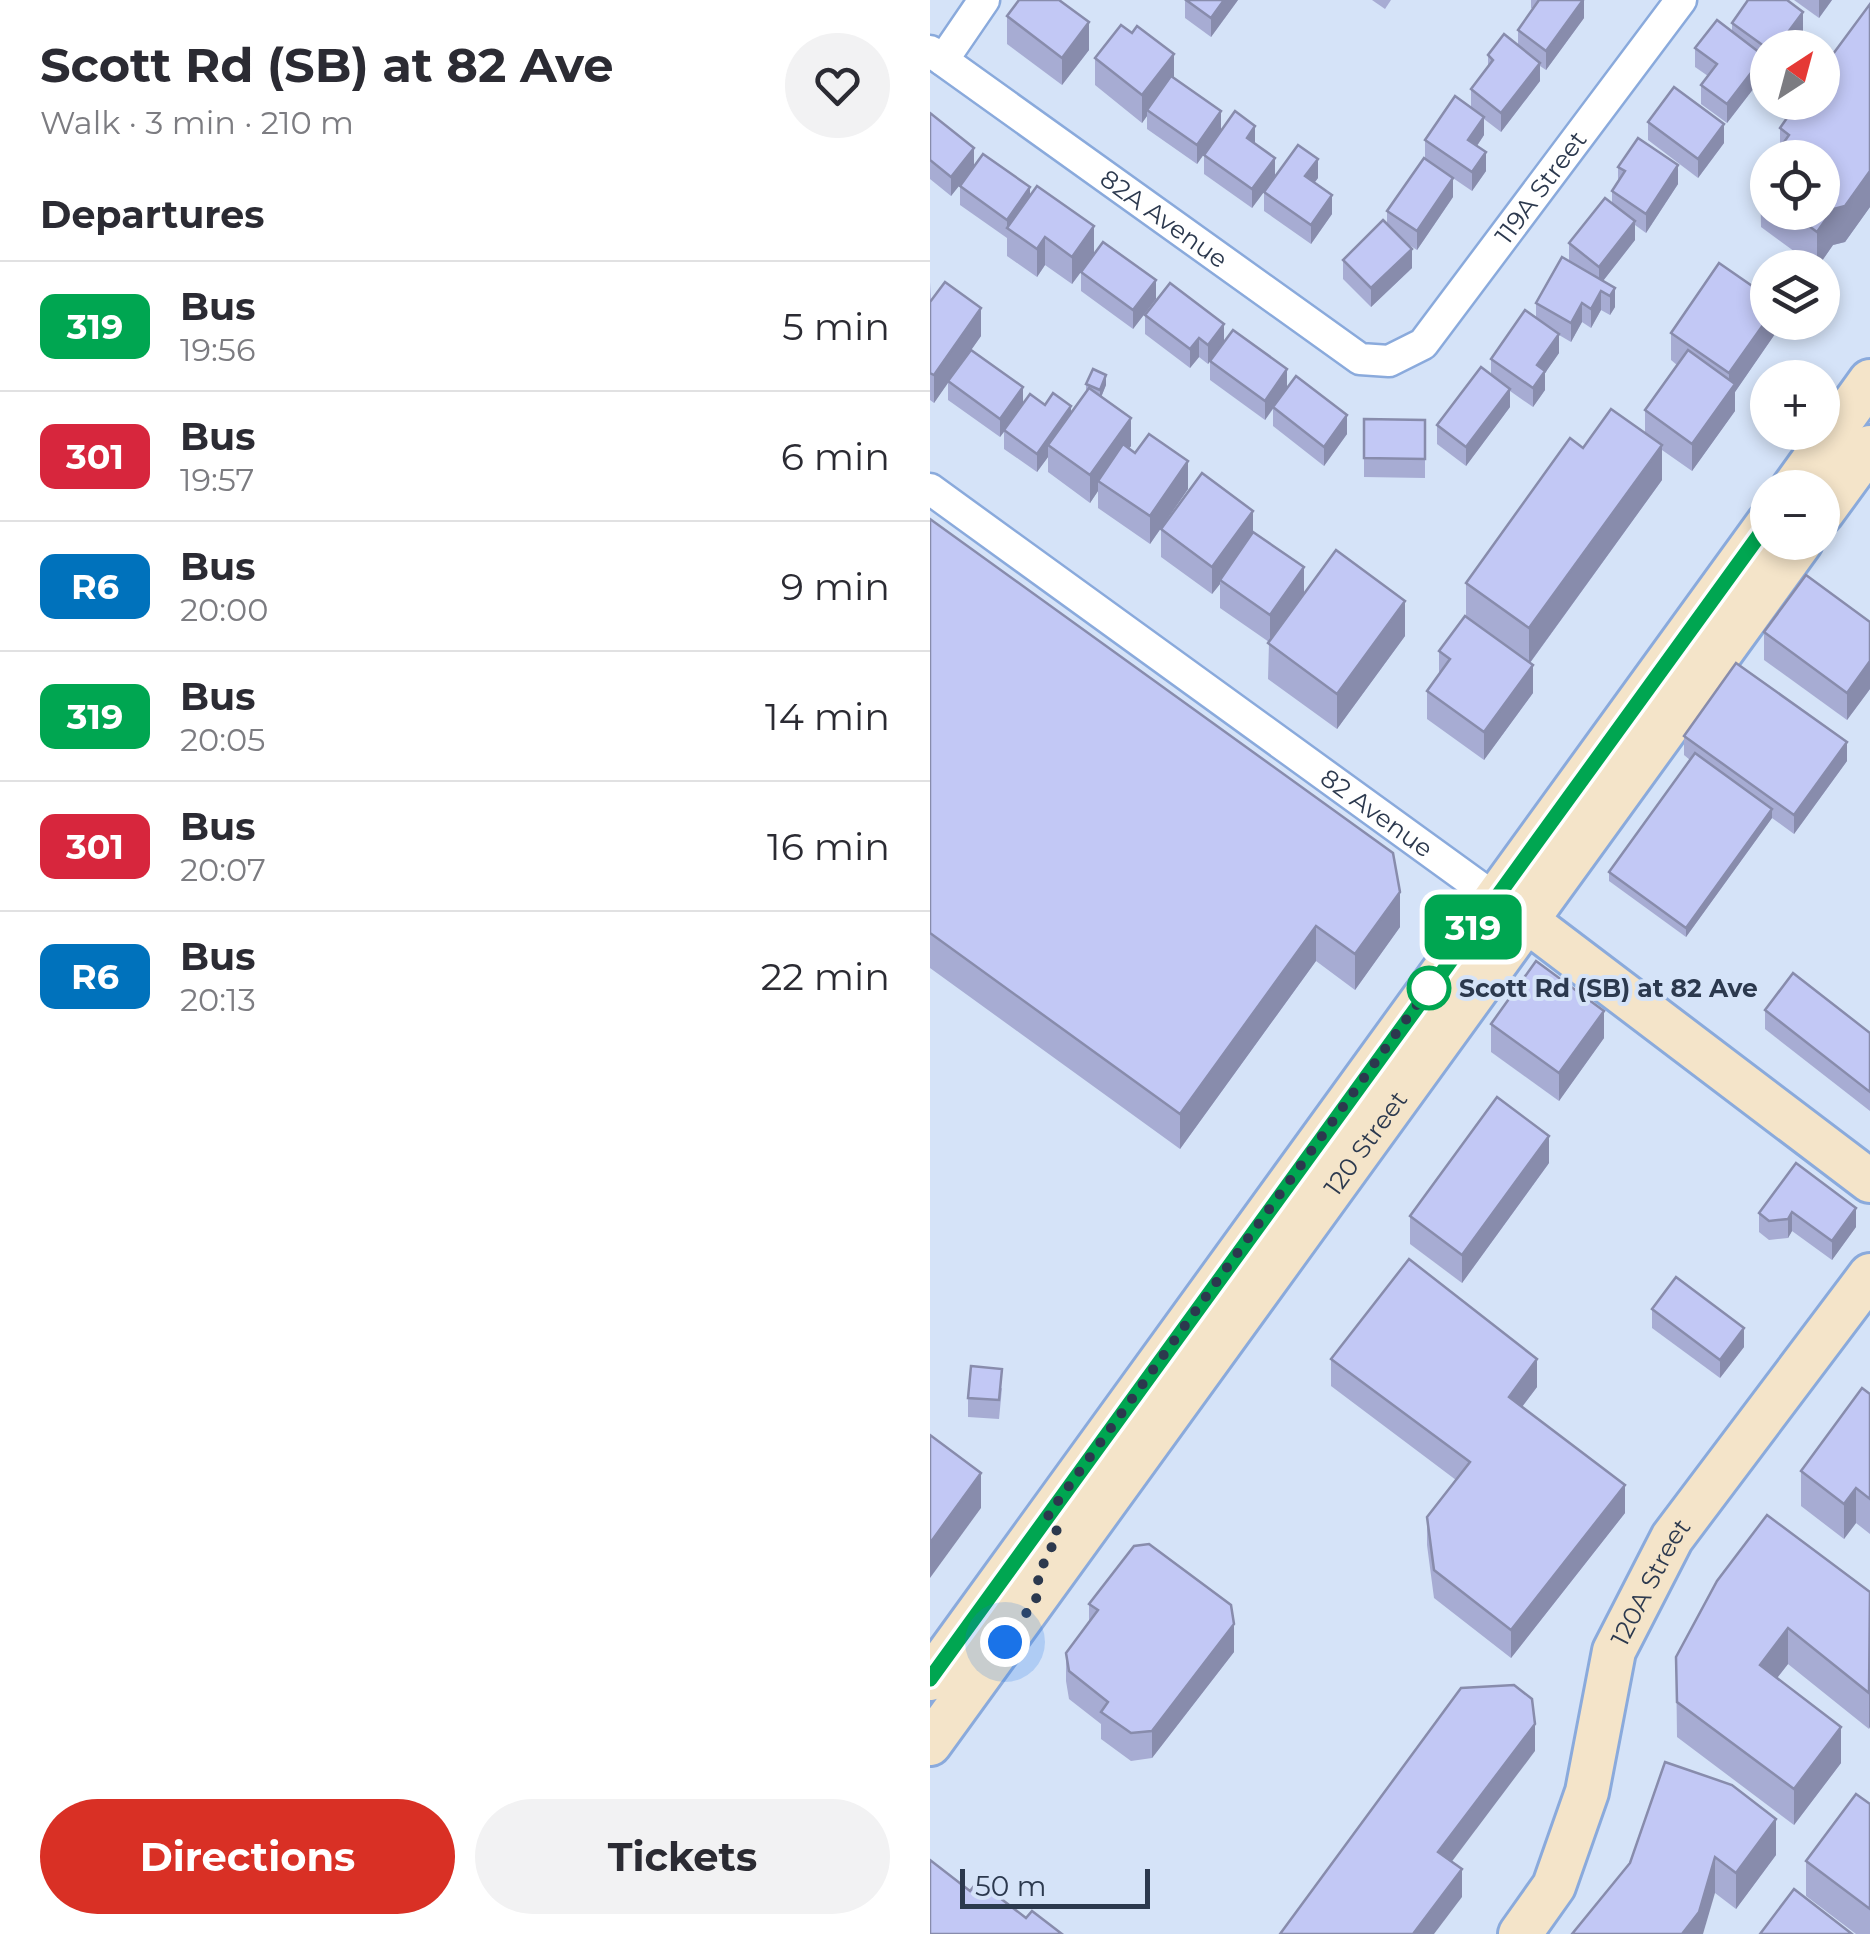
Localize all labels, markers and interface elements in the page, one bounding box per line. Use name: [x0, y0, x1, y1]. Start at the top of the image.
north arrow: [1750, 30, 1840, 120]
map controls: [1750, 30, 1840, 560]
button: heart: [785, 33, 890, 138]
text: Scott Rd (SB) at 82 Ave: [40, 36, 614, 94]
text: Walk · 3 min · 210 m: [40, 103, 354, 142]
street label: 119A Street: [1489, 125, 1593, 250]
button: locate: [1750, 140, 1840, 230]
street label: 82A Avenue: [1095, 163, 1233, 274]
text: Departures: [40, 191, 264, 238]
button: layers: [1750, 250, 1840, 340]
text: Bus: [180, 283, 255, 330]
text: 5 min: [782, 303, 890, 350]
text: 319: [67, 305, 123, 348]
text: 19:56: [180, 330, 255, 369]
button: +: [1750, 360, 1840, 450]
text: Bus: [180, 413, 255, 460]
text: 6 min: [781, 433, 890, 480]
text: 301: [66, 435, 124, 478]
text: 19:57: [180, 460, 254, 499]
button: −: [1750, 470, 1840, 560]
text: Bus: [180, 543, 255, 590]
text: 9 min: [781, 563, 890, 610]
text: R6: [71, 565, 119, 608]
text: 20:00: [180, 590, 268, 629]
text: Bus: [180, 673, 255, 720]
text: 14 min: [765, 693, 890, 740]
text: 319: [67, 695, 123, 738]
text: 20:05: [180, 720, 265, 759]
street label: 82 Avenue: [1315, 762, 1439, 864]
text: Bus: [180, 803, 255, 850]
text: 16 min: [767, 823, 890, 870]
text: 301: [66, 825, 124, 868]
text: 20:07: [180, 850, 266, 889]
line badge: 319: [1416, 894, 1530, 960]
text: 319: [1445, 906, 1501, 949]
text: Bus: [180, 933, 255, 980]
text: 22 min: [761, 953, 890, 1000]
text: R6: [71, 955, 119, 998]
marker: Scott Rd (SB) at 82 Ave: [1408, 967, 1450, 1009]
place label: Scott Rd (SB) at 82 Ave: [1459, 973, 1758, 1003]
text: 20:13: [180, 980, 256, 1019]
street label: 120 Street: [1317, 1085, 1413, 1201]
street label: 120A Street: [1604, 1512, 1697, 1651]
your location: [980, 1617, 1030, 1667]
button: Directions: [40, 1799, 455, 1914]
button: Tickets: [475, 1799, 890, 1914]
scale bar: [960, 1864, 1150, 1908]
text: 50 m: [975, 1869, 1046, 1903]

